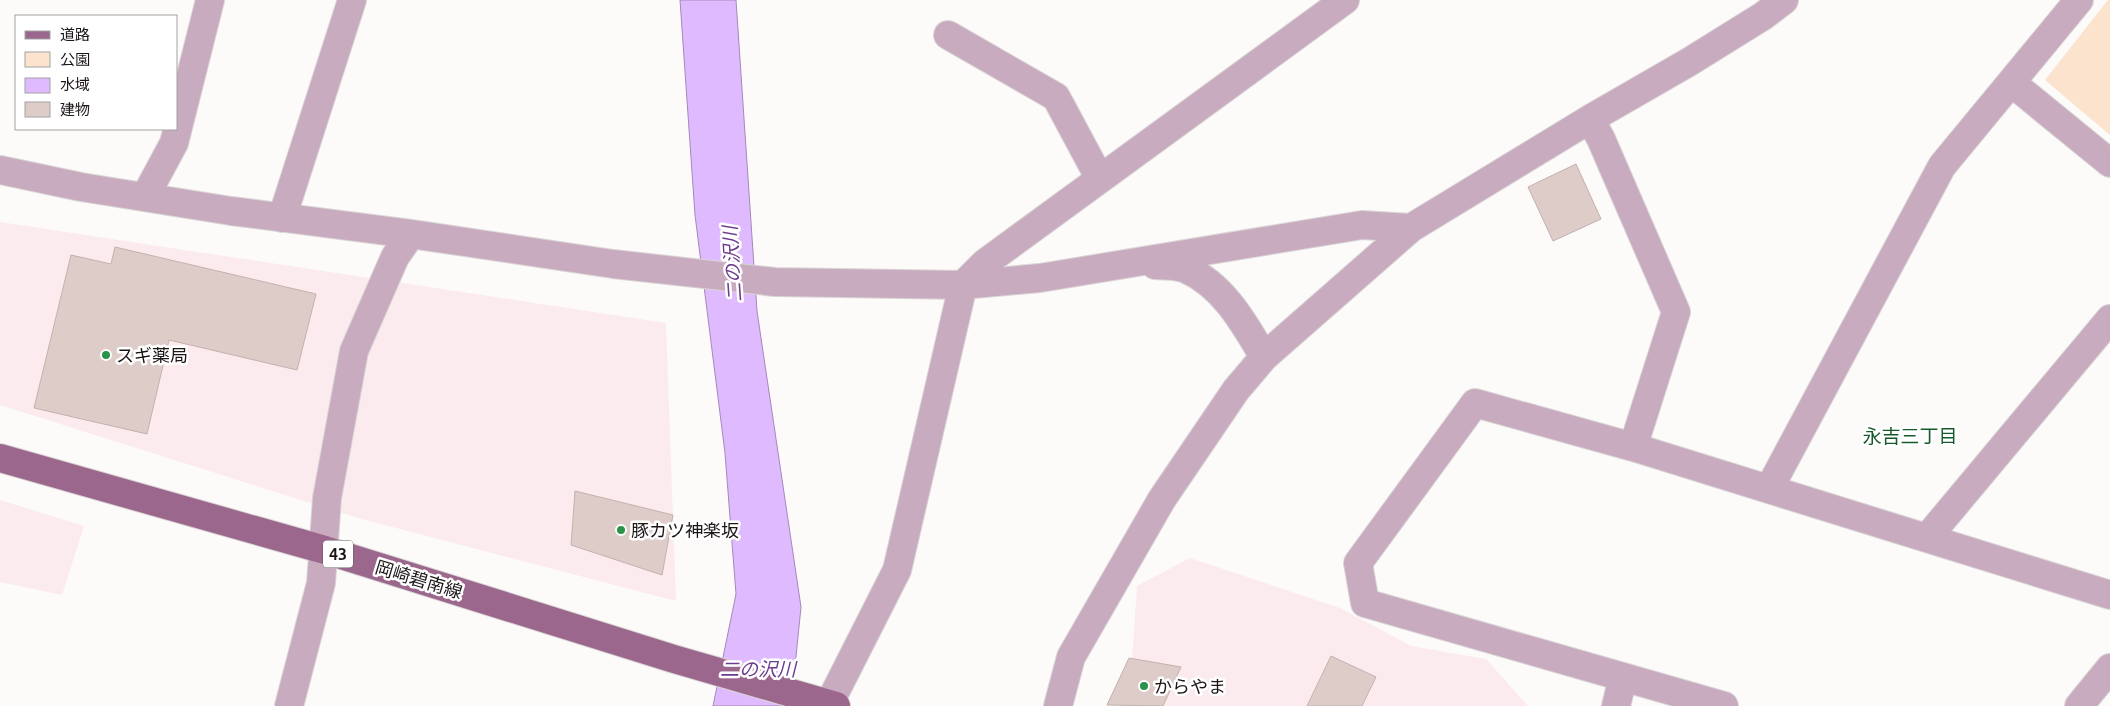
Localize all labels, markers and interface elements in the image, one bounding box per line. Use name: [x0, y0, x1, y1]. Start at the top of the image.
legend: [15, 15, 178, 130]
text: 道路: [60, 26, 90, 43]
text: 公園: [60, 51, 90, 68]
text: 水域: [60, 76, 90, 93]
text: 建物: [60, 101, 90, 118]
water label: 二の沢川: [718, 223, 746, 303]
place label: スギ薬局: [116, 345, 188, 365]
marker: スギ薬局: [100, 349, 112, 361]
district label: 永吉三丁目: [1862, 425, 1958, 447]
place label: 豚カツ神楽坂: [631, 520, 739, 540]
marker: 豚カツ神楽坂: [615, 524, 627, 536]
road number: 43: [323, 540, 353, 568]
street label: 岡崎碧南線: [373, 556, 465, 602]
water label: 二の沢川: [720, 658, 798, 680]
place label: からやま: [1154, 676, 1226, 696]
marker: からやま: [1138, 680, 1150, 692]

